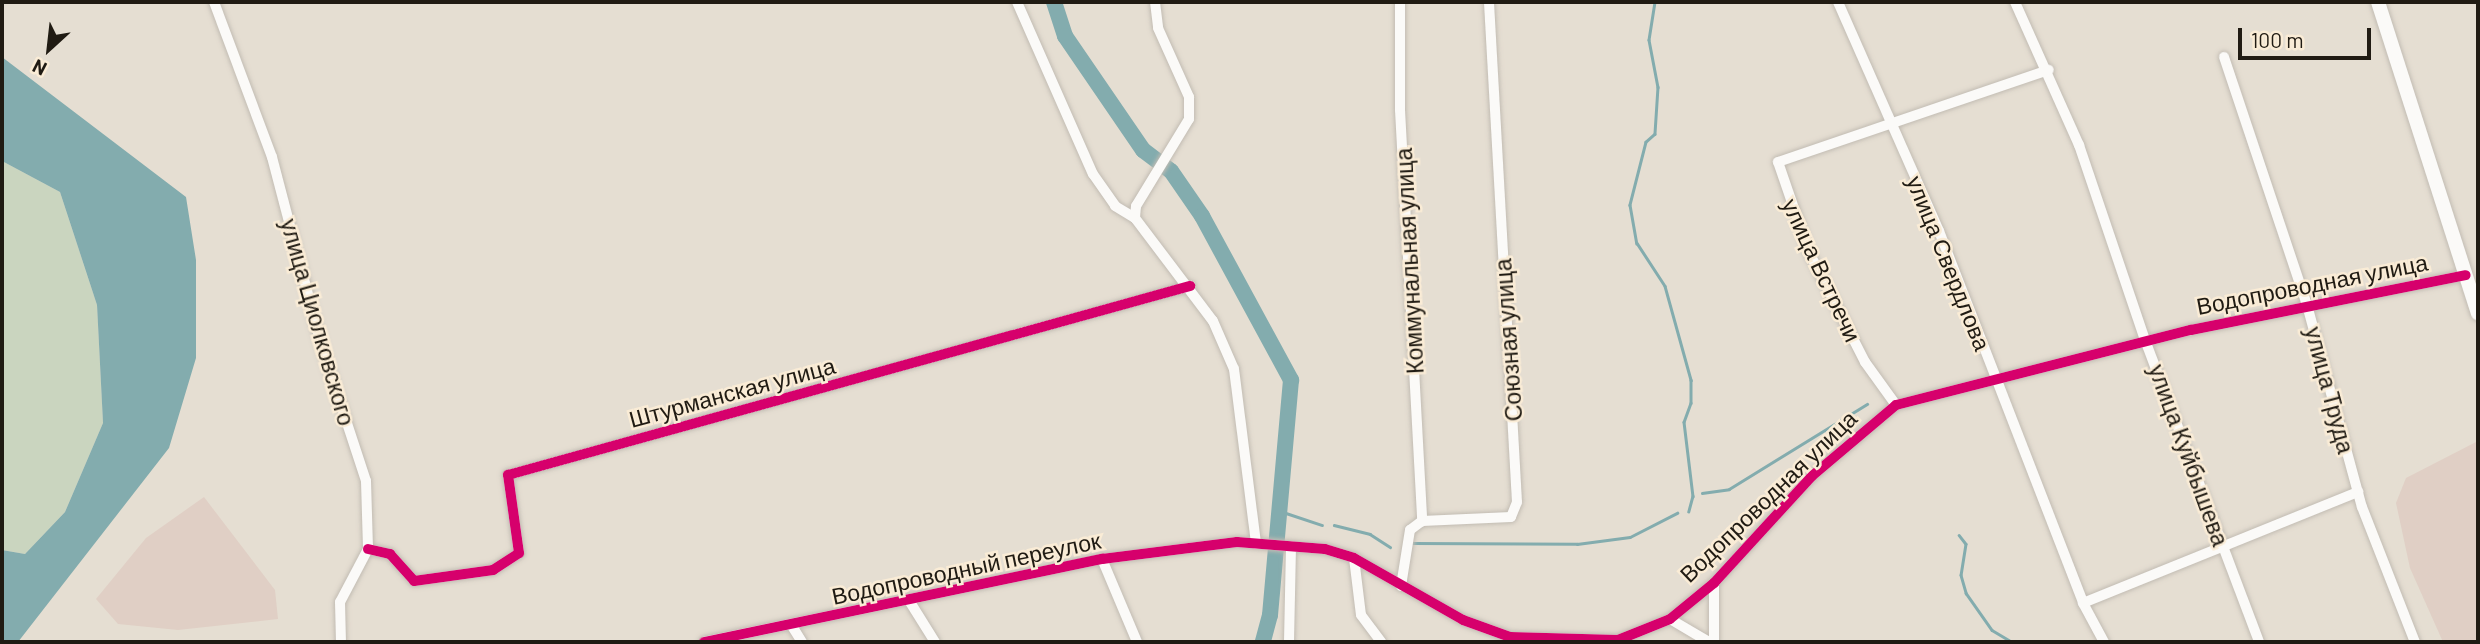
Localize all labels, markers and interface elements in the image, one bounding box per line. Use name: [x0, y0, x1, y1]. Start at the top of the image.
north arrow: [14, 14, 84, 84]
scale bar: [2242, 14, 2375, 58]
text: 100 m: [2251, 27, 2304, 52]
text: N: [28, 55, 50, 81]
street label: Коммунальная улица: [1389, 147, 1429, 375]
street label: улица Свердлова: [1901, 172, 1997, 354]
street label: улица Встречи: [1777, 194, 1867, 346]
street label: улица Циолковского: [275, 215, 361, 429]
street label: Водопроводная улица: [2194, 248, 2430, 320]
street label: Союзная улица: [1489, 258, 1527, 422]
street label: улица Труда: [2300, 324, 2360, 456]
street label: Штурманская улица: [626, 351, 838, 433]
street label: улица Куйбышева: [2143, 360, 2235, 550]
street label: Водопроводная улица: [1674, 404, 1862, 588]
street label: Водопроводный переулок: [829, 526, 1103, 610]

